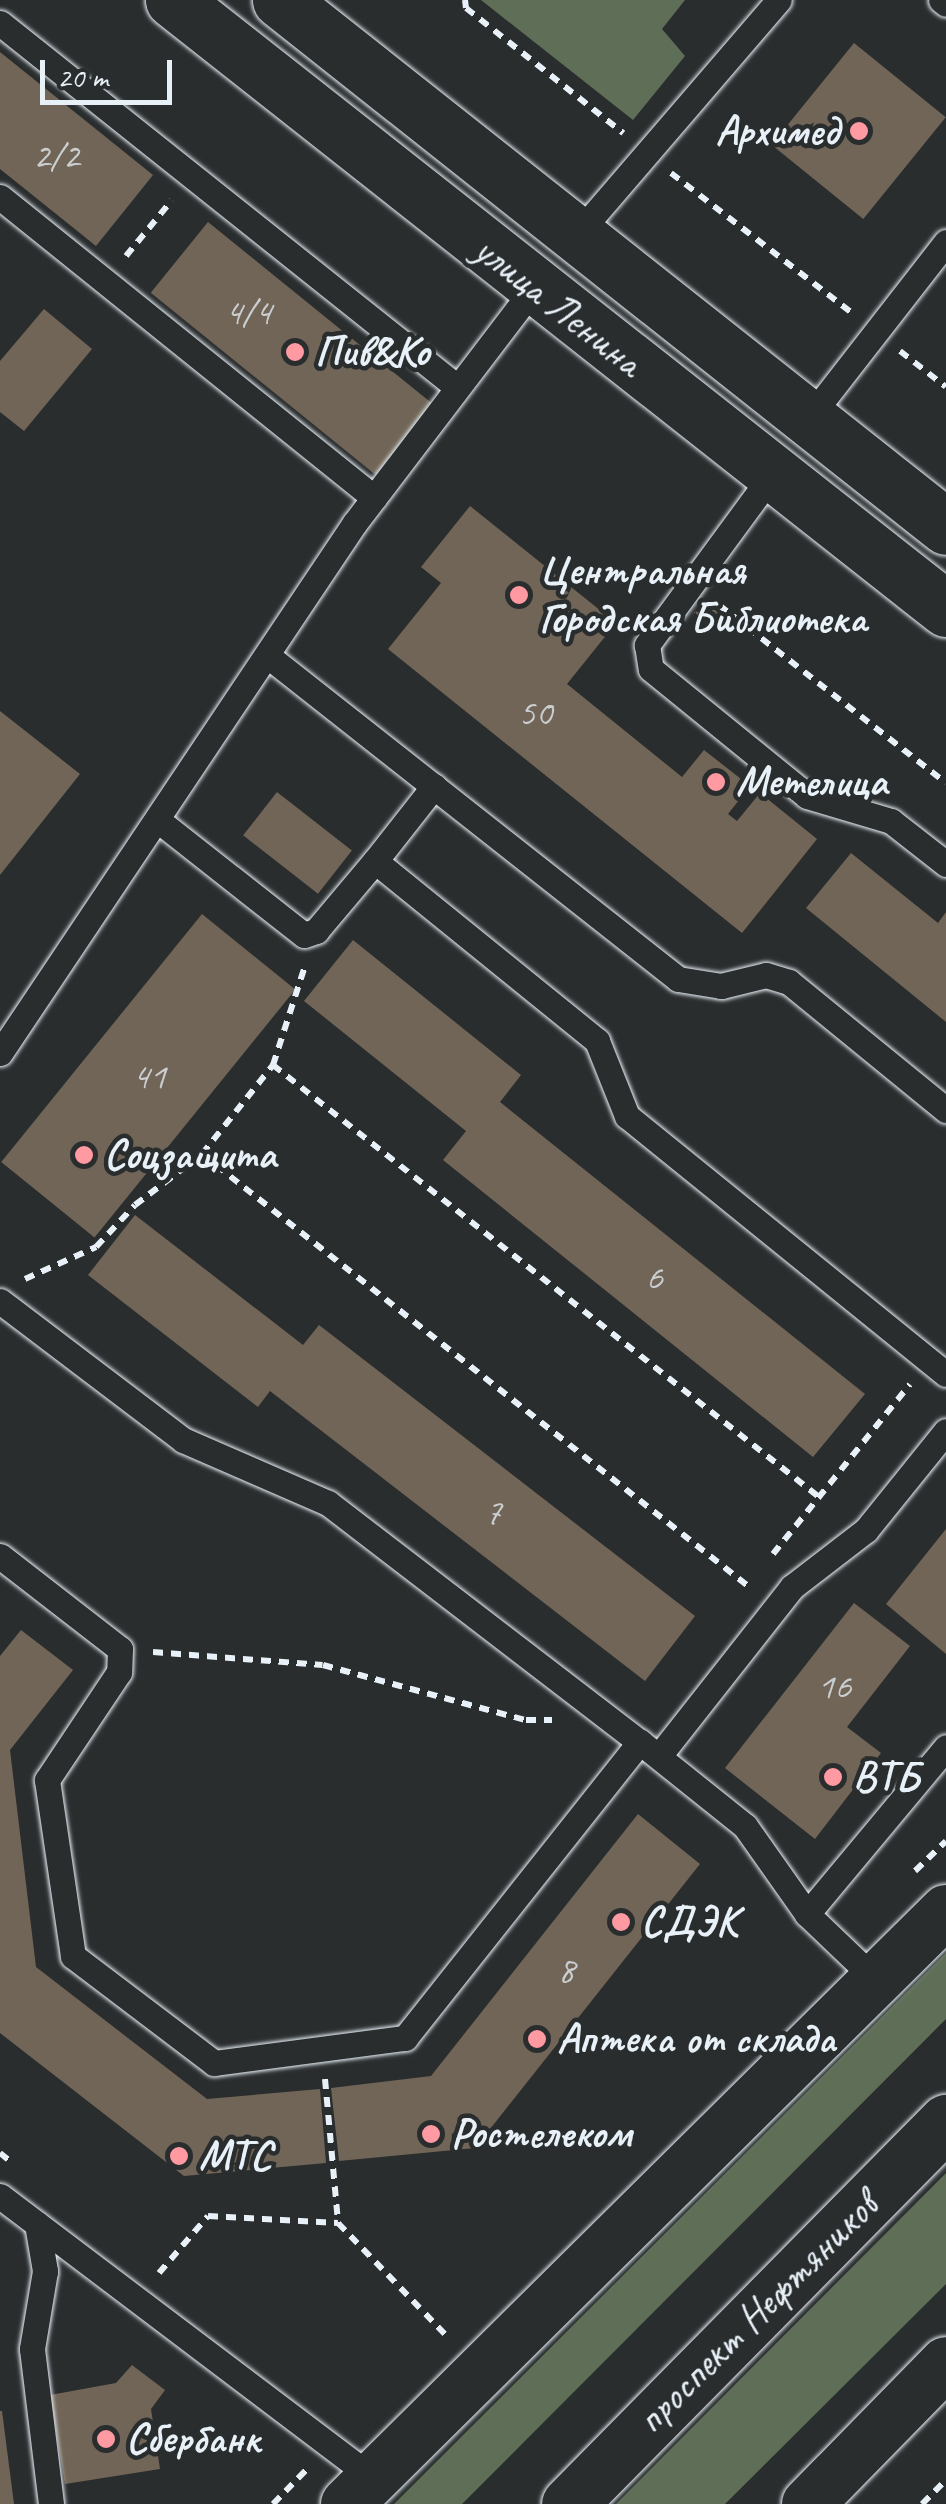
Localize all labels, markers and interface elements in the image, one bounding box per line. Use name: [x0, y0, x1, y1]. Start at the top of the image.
scale bar: [45, 40, 178, 102]
text: 20 m: [57, 58, 108, 96]
place label: Архимед: [716, 106, 839, 156]
marker: Архимед: [848, 120, 870, 142]
house number: 2/2: [33, 133, 79, 179]
street label: улица Ленина: [464, 225, 652, 387]
house number: 4/4: [225, 289, 271, 335]
place label: Пив&Ко: [315, 327, 429, 377]
marker: Пив&Ко: [284, 341, 306, 363]
place label: Центральная Городская Библиотека: [539, 546, 870, 644]
marker: Центральная Городская Библиотека: [508, 584, 530, 606]
house number: 50: [518, 690, 552, 736]
place label: Метелица: [736, 757, 887, 807]
marker: Метелица: [705, 771, 727, 793]
house number: 41: [132, 1053, 166, 1099]
place label: Соцзащита: [104, 1130, 276, 1180]
marker: Соцзащита: [73, 1144, 95, 1166]
house number: 6: [645, 1254, 663, 1300]
house number: 7: [484, 1489, 502, 1535]
house number: 16: [817, 1663, 851, 1709]
place label: ВТБ: [853, 1752, 920, 1802]
marker: ВТБ: [822, 1766, 844, 1788]
place label: СДЭК: [641, 1897, 737, 1947]
marker: СДЭК: [610, 1911, 632, 1933]
house number: 8: [557, 1947, 575, 1993]
place label: Аптека от склада: [557, 2014, 833, 2064]
marker: Аптека от склада: [526, 2028, 548, 2050]
place label: Ростелеком: [451, 2109, 632, 2159]
marker: Ростелеком: [420, 2123, 442, 2145]
place label: МТС: [199, 2131, 272, 2181]
marker: МТС: [168, 2145, 190, 2167]
street label: проспект Нефтяников: [628, 2184, 886, 2442]
place label: Сбербанк: [126, 2414, 260, 2464]
marker: Сбербанк: [95, 2428, 117, 2450]

